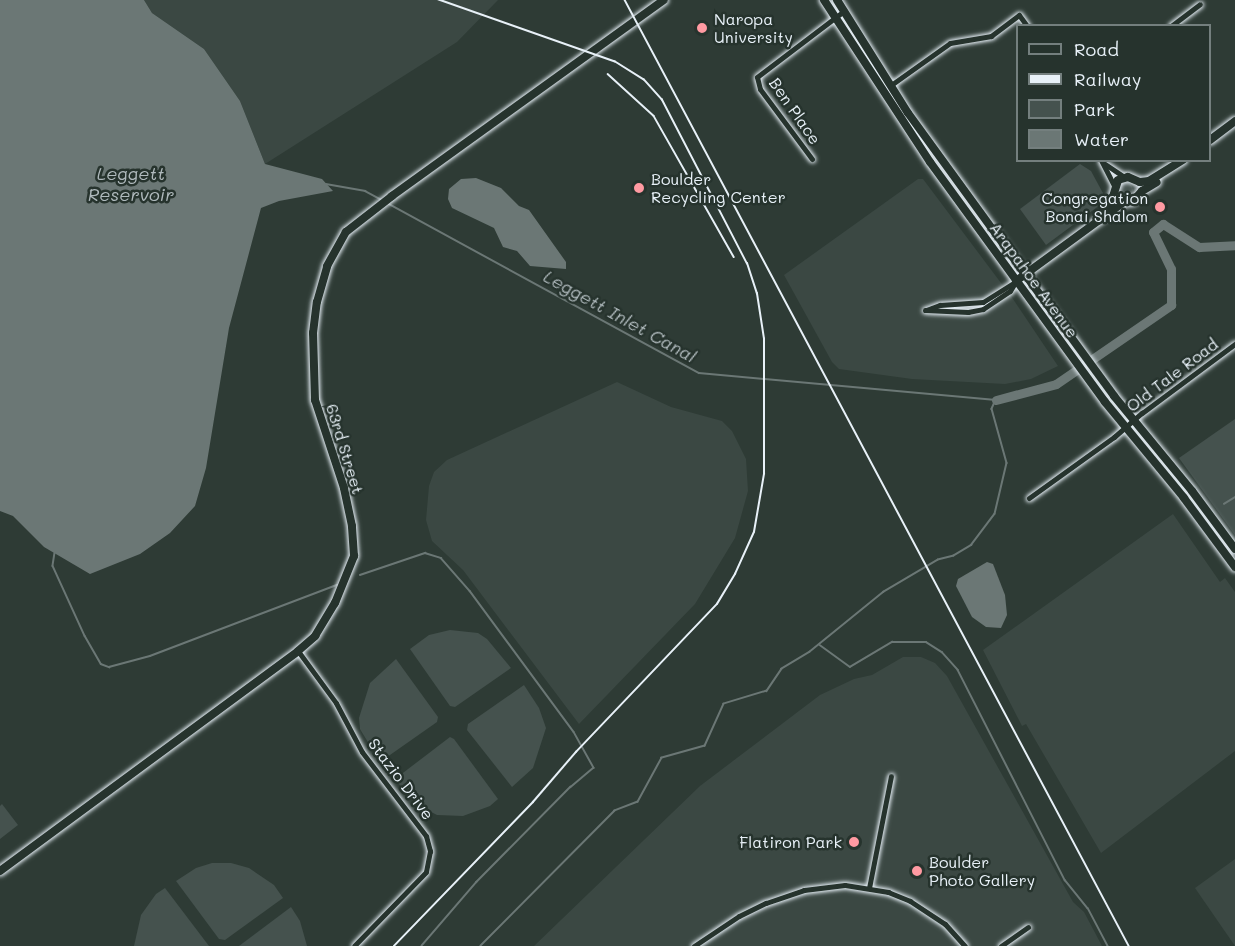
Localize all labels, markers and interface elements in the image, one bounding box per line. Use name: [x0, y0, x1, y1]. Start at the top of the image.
place label: Naropa University: [714, 9, 793, 47]
marker: Naropa University: [695, 21, 709, 35]
legend: [1016, 24, 1211, 162]
text: Road: [1074, 37, 1119, 61]
text: Railway: [1074, 67, 1141, 91]
street label: Ben Place: [765, 74, 825, 148]
text: Park: [1074, 97, 1115, 121]
text: Water: [1074, 127, 1129, 151]
water label: Leggett Reservoir: [88, 163, 174, 206]
place label: Boulder Recycling Center: [651, 169, 786, 207]
marker: Boulder Recycling Center: [632, 181, 646, 195]
place label: Congregation Bonai Shalom: [1041, 188, 1148, 226]
marker: Congregation Bonai Shalom: [1153, 200, 1167, 214]
street label: Arapahoe Avenue: [986, 219, 1082, 341]
water label: Leggett Inlet Canal: [540, 265, 700, 367]
street label: Old Tale Road: [1122, 334, 1222, 416]
street label: 63rd Street: [322, 402, 368, 496]
street label: Stazio Drive: [364, 735, 438, 823]
place label: Flatiron Park: [739, 832, 842, 852]
marker: Flatiron Park: [847, 835, 861, 849]
place label: Boulder Photo Gallery: [929, 852, 1035, 890]
marker: Boulder Photo Gallery: [910, 864, 924, 878]

